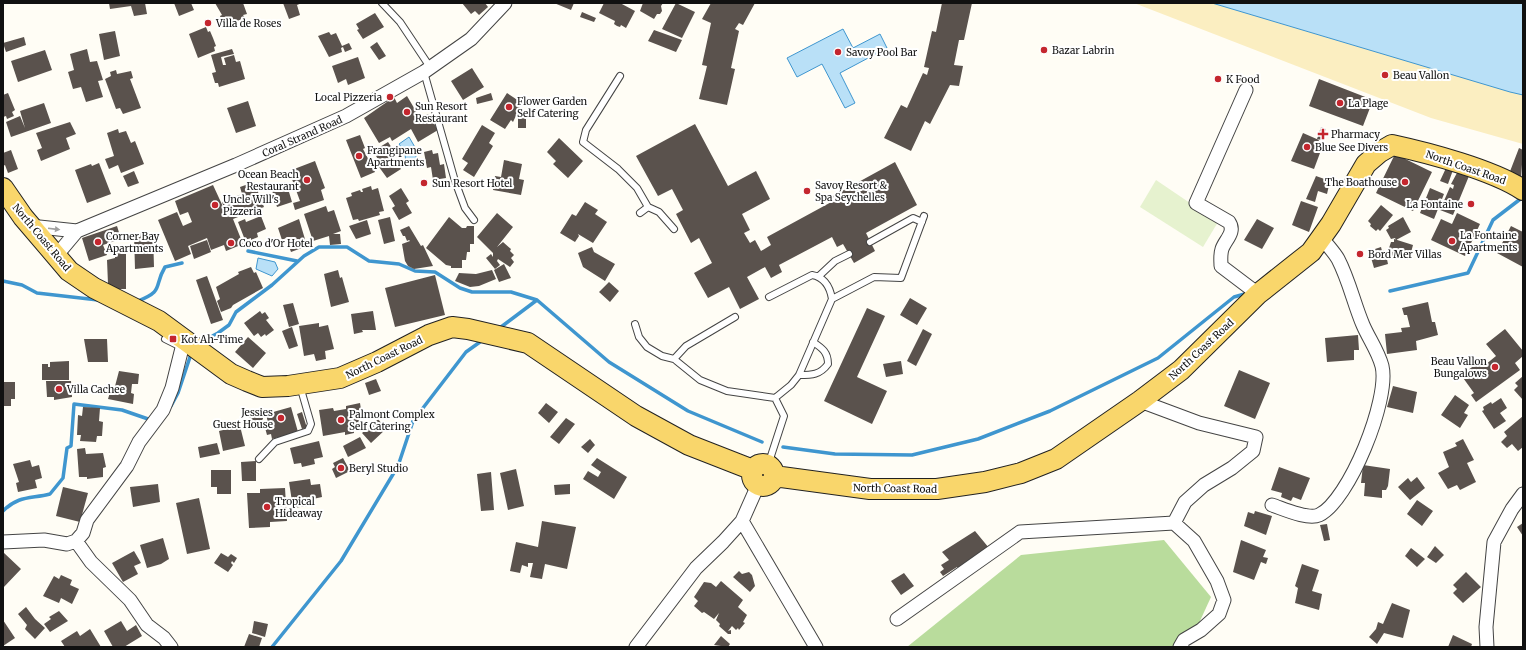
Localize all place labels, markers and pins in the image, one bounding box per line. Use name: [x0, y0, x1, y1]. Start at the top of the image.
place label: Villa de Roses: [215, 17, 281, 30]
marker: Villa de Roses: [203, 18, 213, 28]
place label: Bazar Labrin: [1052, 44, 1115, 57]
marker: Bazar Labrin: [1039, 45, 1049, 55]
place label: Savoy Pool Bar: [846, 46, 918, 59]
marker: Savoy Pool Bar: [833, 47, 843, 57]
place label: Beau Vallon: [1393, 69, 1450, 82]
marker: Beau Vallon: [1380, 70, 1390, 80]
place label: K Food: [1226, 73, 1260, 86]
marker: K Food: [1213, 74, 1223, 84]
place label: Local Pizzeria: [315, 91, 383, 104]
marker: Local Pizzeria: [385, 92, 395, 102]
place label: Flower Garden Self Catering: [517, 95, 588, 120]
place label: La Plage: [1348, 97, 1388, 110]
marker: La Plage: [1335, 98, 1345, 108]
place label: Sun Resort Restaurant: [415, 100, 468, 125]
marker: Flower Garden Self Catering: [504, 102, 514, 112]
marker: Sun Resort Restaurant: [402, 107, 412, 117]
place label: Pharmacy: [1331, 128, 1380, 141]
marker: Pharmacy: [1318, 129, 1328, 139]
place label: Blue See Divers: [1315, 141, 1388, 154]
marker: Blue See Divers: [1302, 142, 1312, 152]
place label: Frangipane Apartments: [366, 144, 425, 169]
marker: Frangipane Apartments: [354, 151, 364, 161]
place label: Ocean Beach Restaurant: [238, 168, 299, 193]
marker: Ocean Beach Restaurant: [302, 175, 312, 185]
place label: The Boathouse: [1325, 176, 1397, 189]
place label: Sun Resort Hotel: [432, 177, 512, 190]
marker: The Boathouse: [1400, 177, 1410, 187]
marker: Sun Resort Hotel: [419, 178, 429, 188]
place label: Savoy Resort & Spa Seychelles: [815, 179, 888, 204]
marker: Savoy Resort & Spa Seychelles: [802, 186, 812, 196]
place label: Uncle Will's Pizzeria: [223, 193, 279, 218]
place label: La Fontaine: [1406, 198, 1463, 211]
marker: La Fontaine: [1466, 199, 1476, 209]
marker: Uncle Will's Pizzeria: [210, 200, 220, 210]
place label: La Fontaine Apartments: [1459, 229, 1518, 254]
place label: Corner Bay Apartments: [105, 230, 164, 255]
marker: La Fontaine Apartments: [1447, 236, 1457, 246]
marker: Corner Bay Apartments: [93, 237, 103, 247]
place label: Coco d'Or Hotel: [239, 237, 313, 250]
marker: Coco d'Or Hotel: [226, 238, 236, 248]
place label: Bord Mer Villas: [1368, 248, 1442, 261]
marker: Bord Mer Villas: [1355, 249, 1365, 259]
place label: Kot Ah-Time: [181, 333, 243, 346]
marker: Kot Ah-Time: [168, 334, 178, 344]
place label: Beau Vallon Bungalows: [1431, 355, 1487, 380]
marker: Beau Vallon Bungalows: [1490, 362, 1500, 372]
place label: Villa Cachee: [66, 383, 125, 396]
marker: Villa Cachee: [54, 384, 64, 394]
place label: Jessies Guest House: [213, 406, 273, 431]
place label: Palmont Complex Self Catering: [349, 408, 435, 433]
marker: Jessies Guest House: [276, 413, 286, 423]
marker: Palmont Complex Self Catering: [336, 415, 346, 425]
place label: Beryl Studio: [349, 462, 408, 475]
marker: Beryl Studio: [336, 463, 346, 473]
place label: Tropical Hideaway: [275, 495, 322, 520]
marker: Tropical Hideaway: [262, 502, 272, 512]

